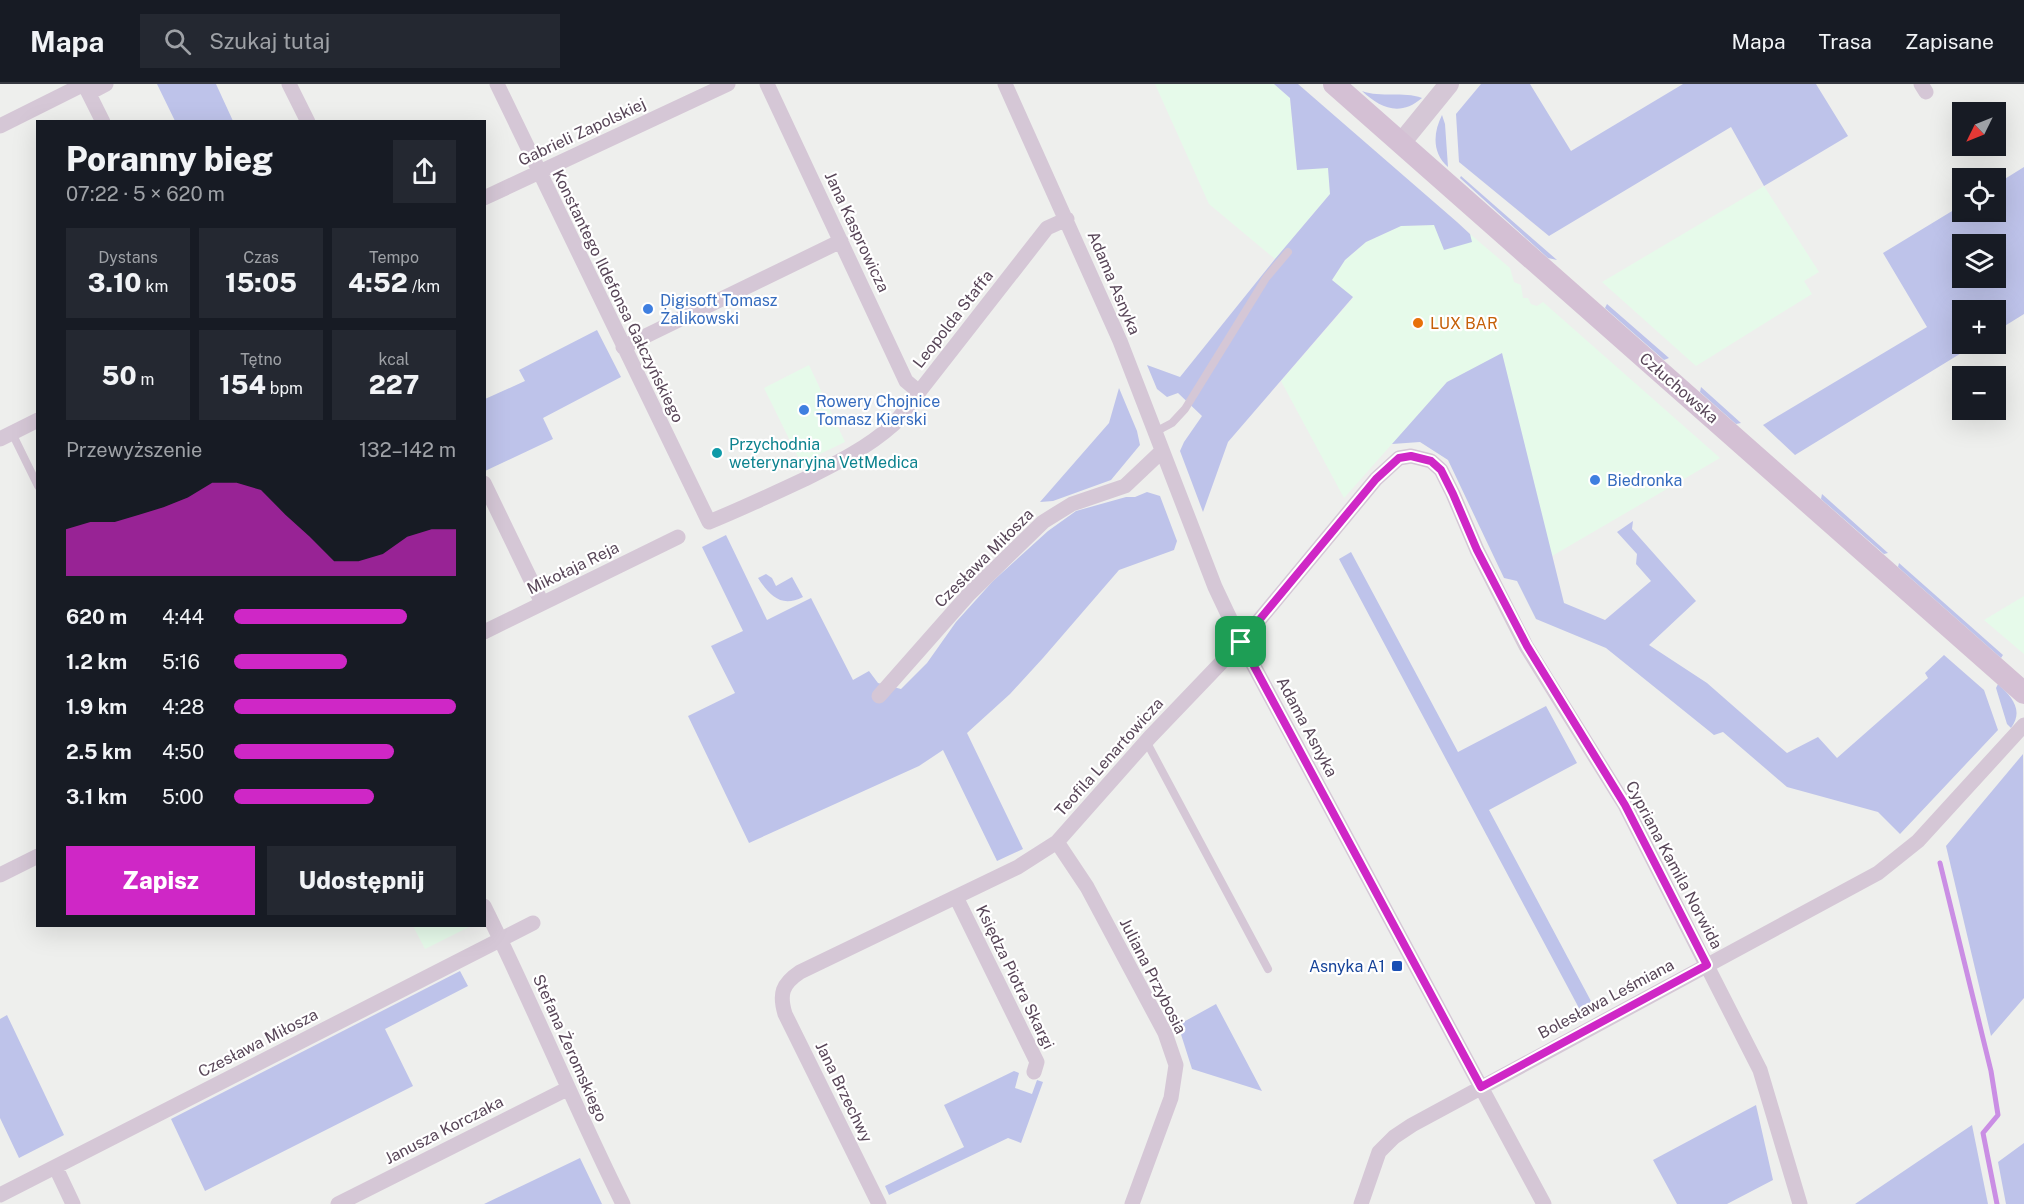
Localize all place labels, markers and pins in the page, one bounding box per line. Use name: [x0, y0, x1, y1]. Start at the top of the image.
place label: Digisoft Tomasz Żalikowski: [660, 291, 778, 328]
marker: Digisoft Tomasz Żalikowski: [641, 302, 655, 316]
place label: LUX BAR: [1430, 314, 1498, 333]
marker: LUX BAR: [1411, 316, 1425, 330]
place label: Rowery Chojnice Tomasz Kierski: [816, 392, 940, 429]
marker: Rowery Chojnice Tomasz Kierski: [797, 403, 811, 417]
place label: Przychodnia weterynaryjna VetMedica: [729, 435, 918, 472]
marker: Przychodnia weterynaryjna VetMedica: [710, 446, 724, 460]
place label: Biedronka: [1607, 471, 1682, 490]
marker: Biedronka: [1588, 473, 1602, 487]
pin: [1215, 616, 1266, 667]
place label: Asnyka A1: [1309, 957, 1385, 976]
marker: Asnyka A1: [1390, 959, 1404, 973]

